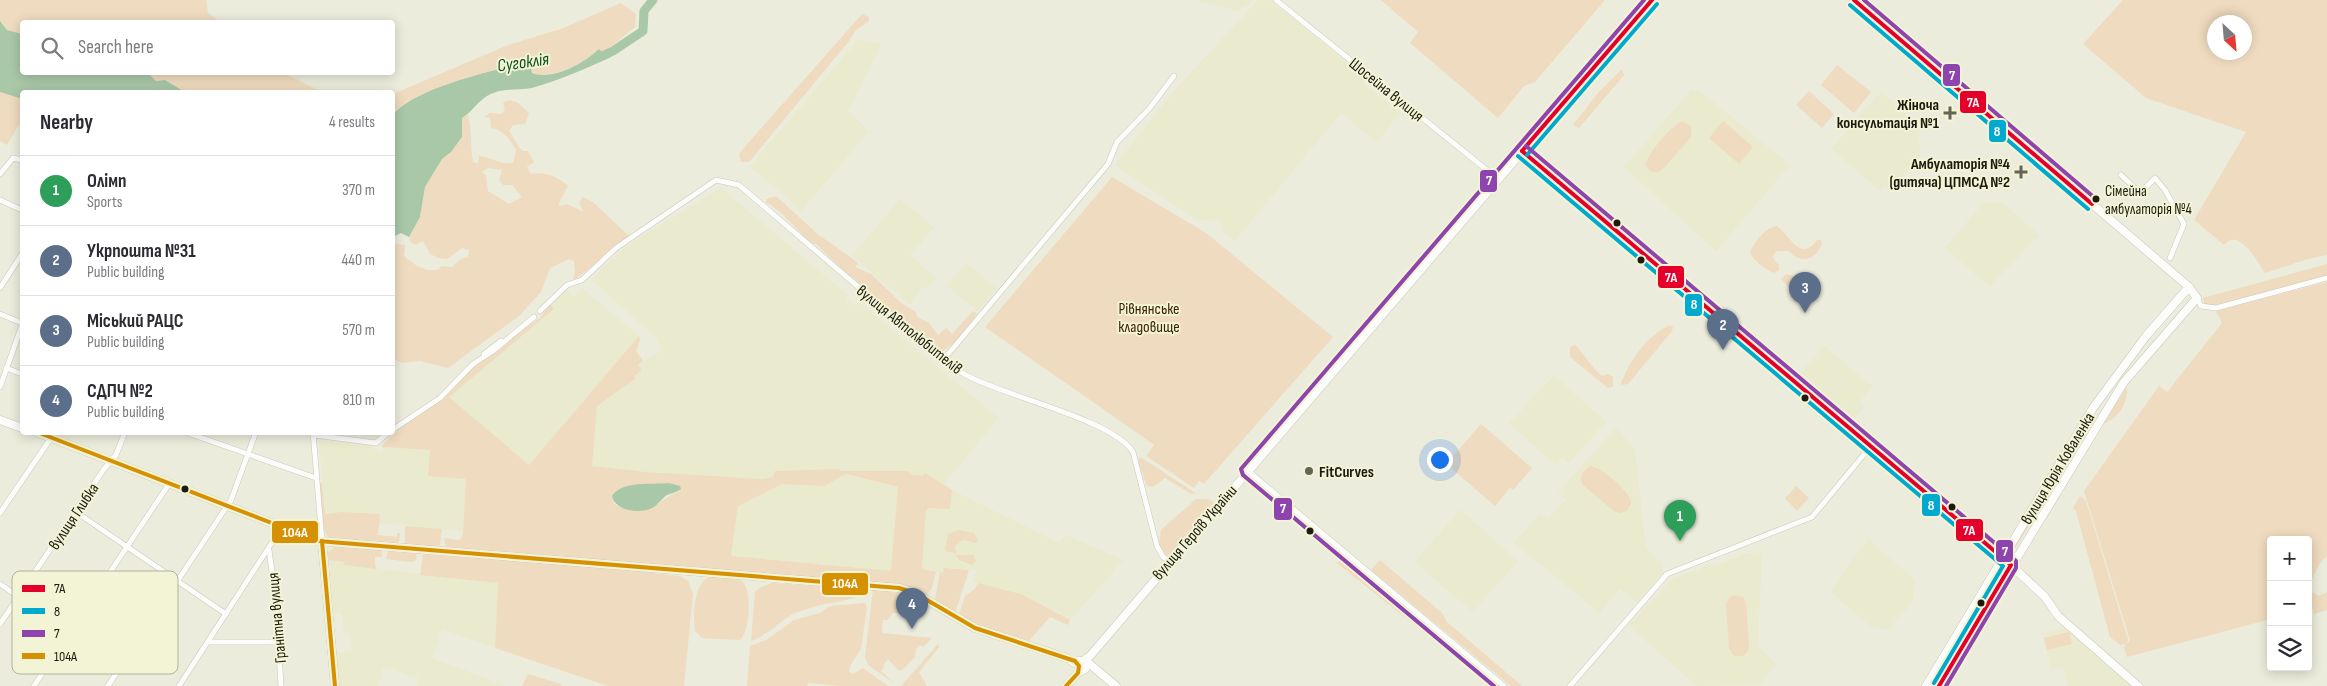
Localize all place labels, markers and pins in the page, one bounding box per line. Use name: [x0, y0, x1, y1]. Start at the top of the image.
place label: Жіноча консультація №1: [1837, 96, 1940, 133]
marker: Жіноча консультація №1: [1943, 106, 1957, 120]
place label: Амбулаторія №4 (дитяча) ЦПМСД №2: [1889, 155, 2011, 192]
marker: Амбулаторія №4 (дитяча) ЦПМСД №2: [2014, 165, 2028, 179]
place label: Сімейна амбулаторія №4: [2105, 182, 2192, 219]
marker: Сімейна амбулаторія №4: [2091, 194, 2101, 204]
unlabelled marker: [1612, 218, 1622, 228]
unlabelled marker: [1636, 255, 1646, 265]
pin: 3: [1789, 272, 1821, 313]
pin: 2: [1707, 309, 1739, 350]
unlabelled marker: [1800, 393, 1810, 403]
place label: FitCurves: [1319, 463, 1374, 482]
marker: FitCurves: [1303, 465, 1315, 477]
unlabelled marker: [180, 484, 190, 494]
pin: 1: [1664, 500, 1696, 541]
unlabelled marker: [1947, 502, 1957, 512]
unlabelled marker: [1305, 526, 1315, 536]
pin: 4: [896, 588, 928, 629]
unlabelled marker: [1976, 598, 1986, 608]

